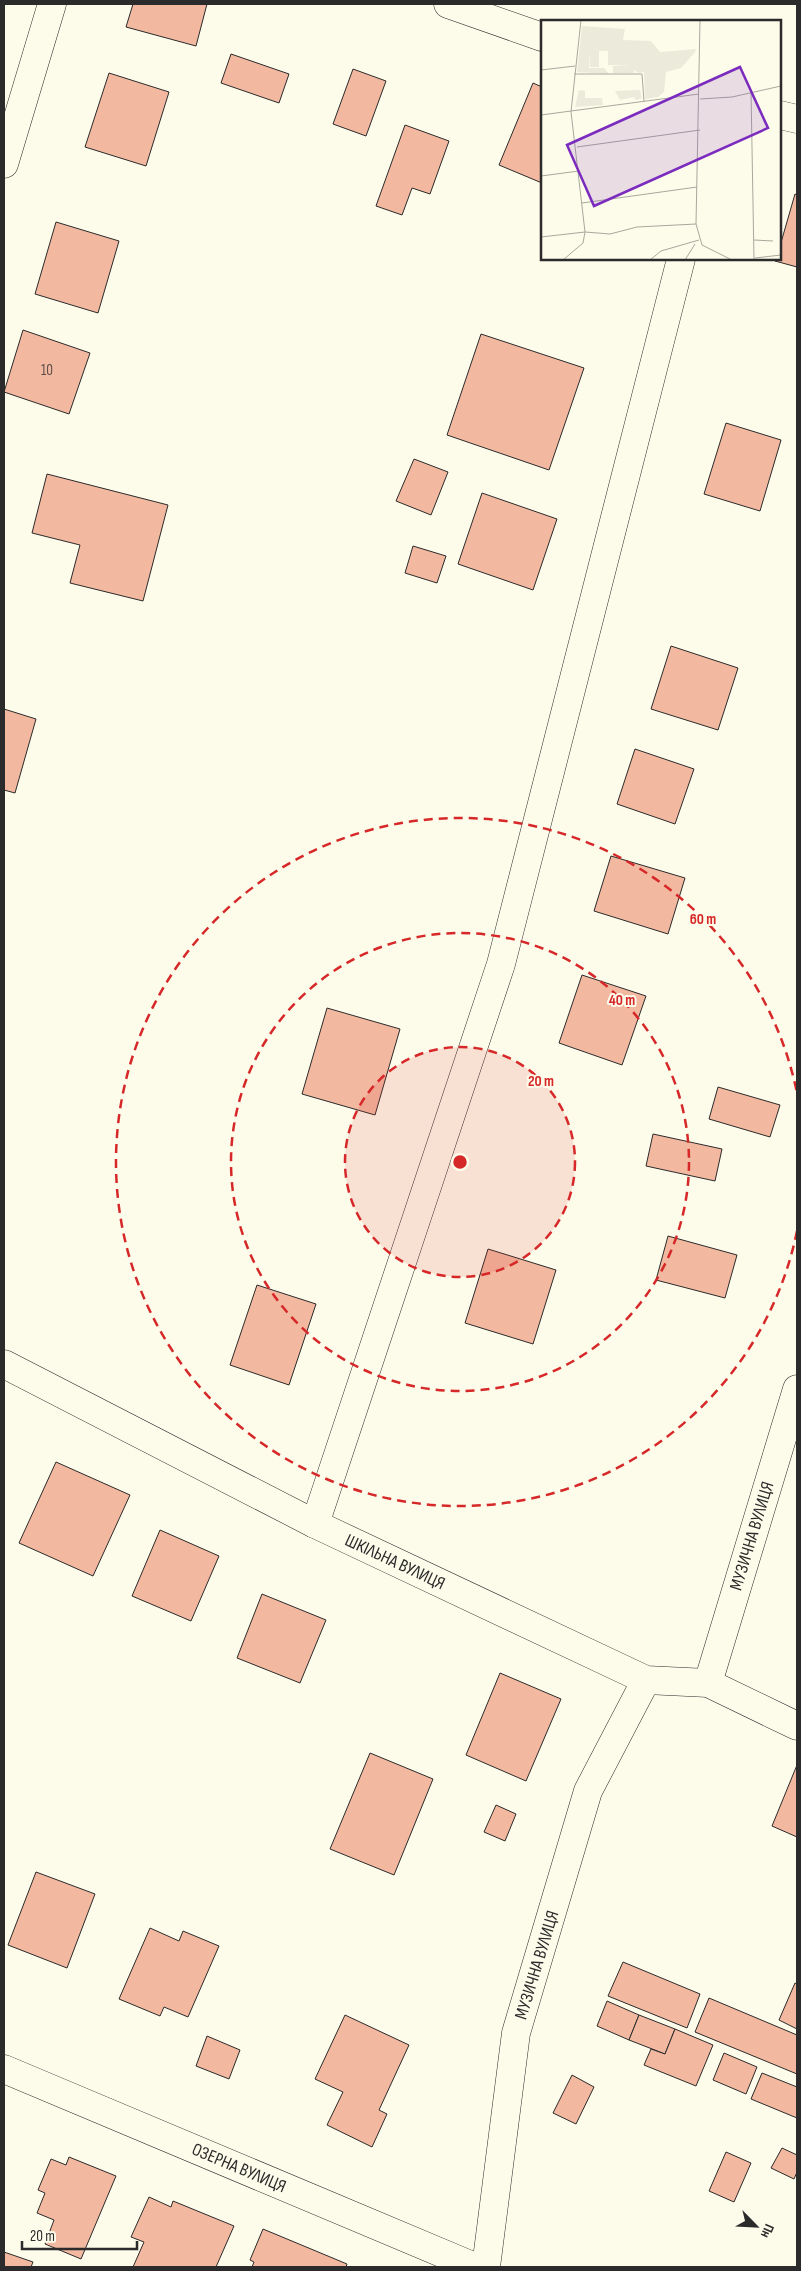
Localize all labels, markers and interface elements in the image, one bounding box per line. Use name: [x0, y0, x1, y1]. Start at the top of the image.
inset map: [541, 20, 781, 260]
house number: 10: [41, 361, 53, 380]
text: 60 m: [690, 910, 716, 929]
text: 40 m: [609, 991, 635, 1010]
text: 20 m: [528, 1072, 554, 1091]
centre of rings: [451, 1153, 469, 1171]
street label: МУЗИЧНА ВУЛИЦЯ: [726, 1479, 778, 1593]
street label: ШКІЛЬНА ВУЛИЦЯ: [342, 1530, 448, 1594]
street label: МУЗИЧНА ВУЛИЦЯ: [511, 1908, 563, 2022]
street label: ОЗЕРНА ВУЛИЦЯ: [189, 2139, 289, 2197]
north arrow: [731, 2201, 781, 2251]
scale bar: [22, 2218, 138, 2250]
text: Пн: [757, 2221, 778, 2241]
text: 20 m: [30, 2227, 55, 2246]

